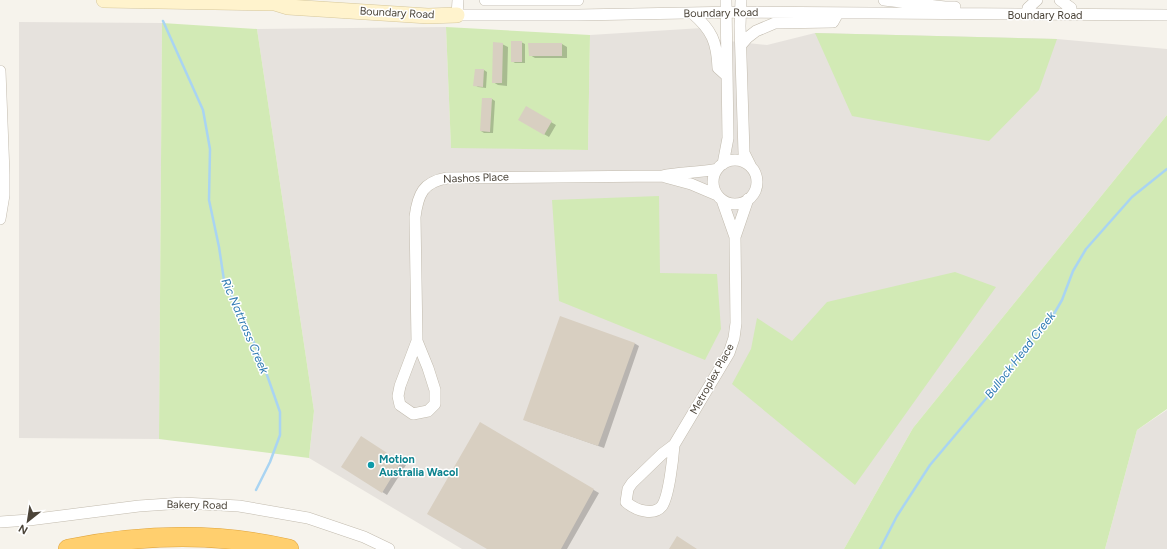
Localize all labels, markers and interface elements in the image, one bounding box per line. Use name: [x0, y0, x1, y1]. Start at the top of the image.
street label: Boundary Road: [359, 5, 435, 21]
street label: Boundary Road: [683, 6, 759, 20]
street label: Boundary Road: [1008, 9, 1082, 22]
street label: Nashos Place: [443, 170, 509, 186]
water label: Ric Nattrass Creek: [219, 276, 272, 377]
water label: Bullock Head Creek: [982, 308, 1059, 401]
street label: Metroplex Place: [687, 341, 737, 417]
place label: Motion Australia Wacol: [379, 453, 458, 479]
marker: Motion Australia Wacol: [366, 460, 376, 470]
street label: Bakery Road: [166, 498, 228, 512]
north arrow: [8, 501, 48, 541]
text: N: [16, 521, 30, 537]

